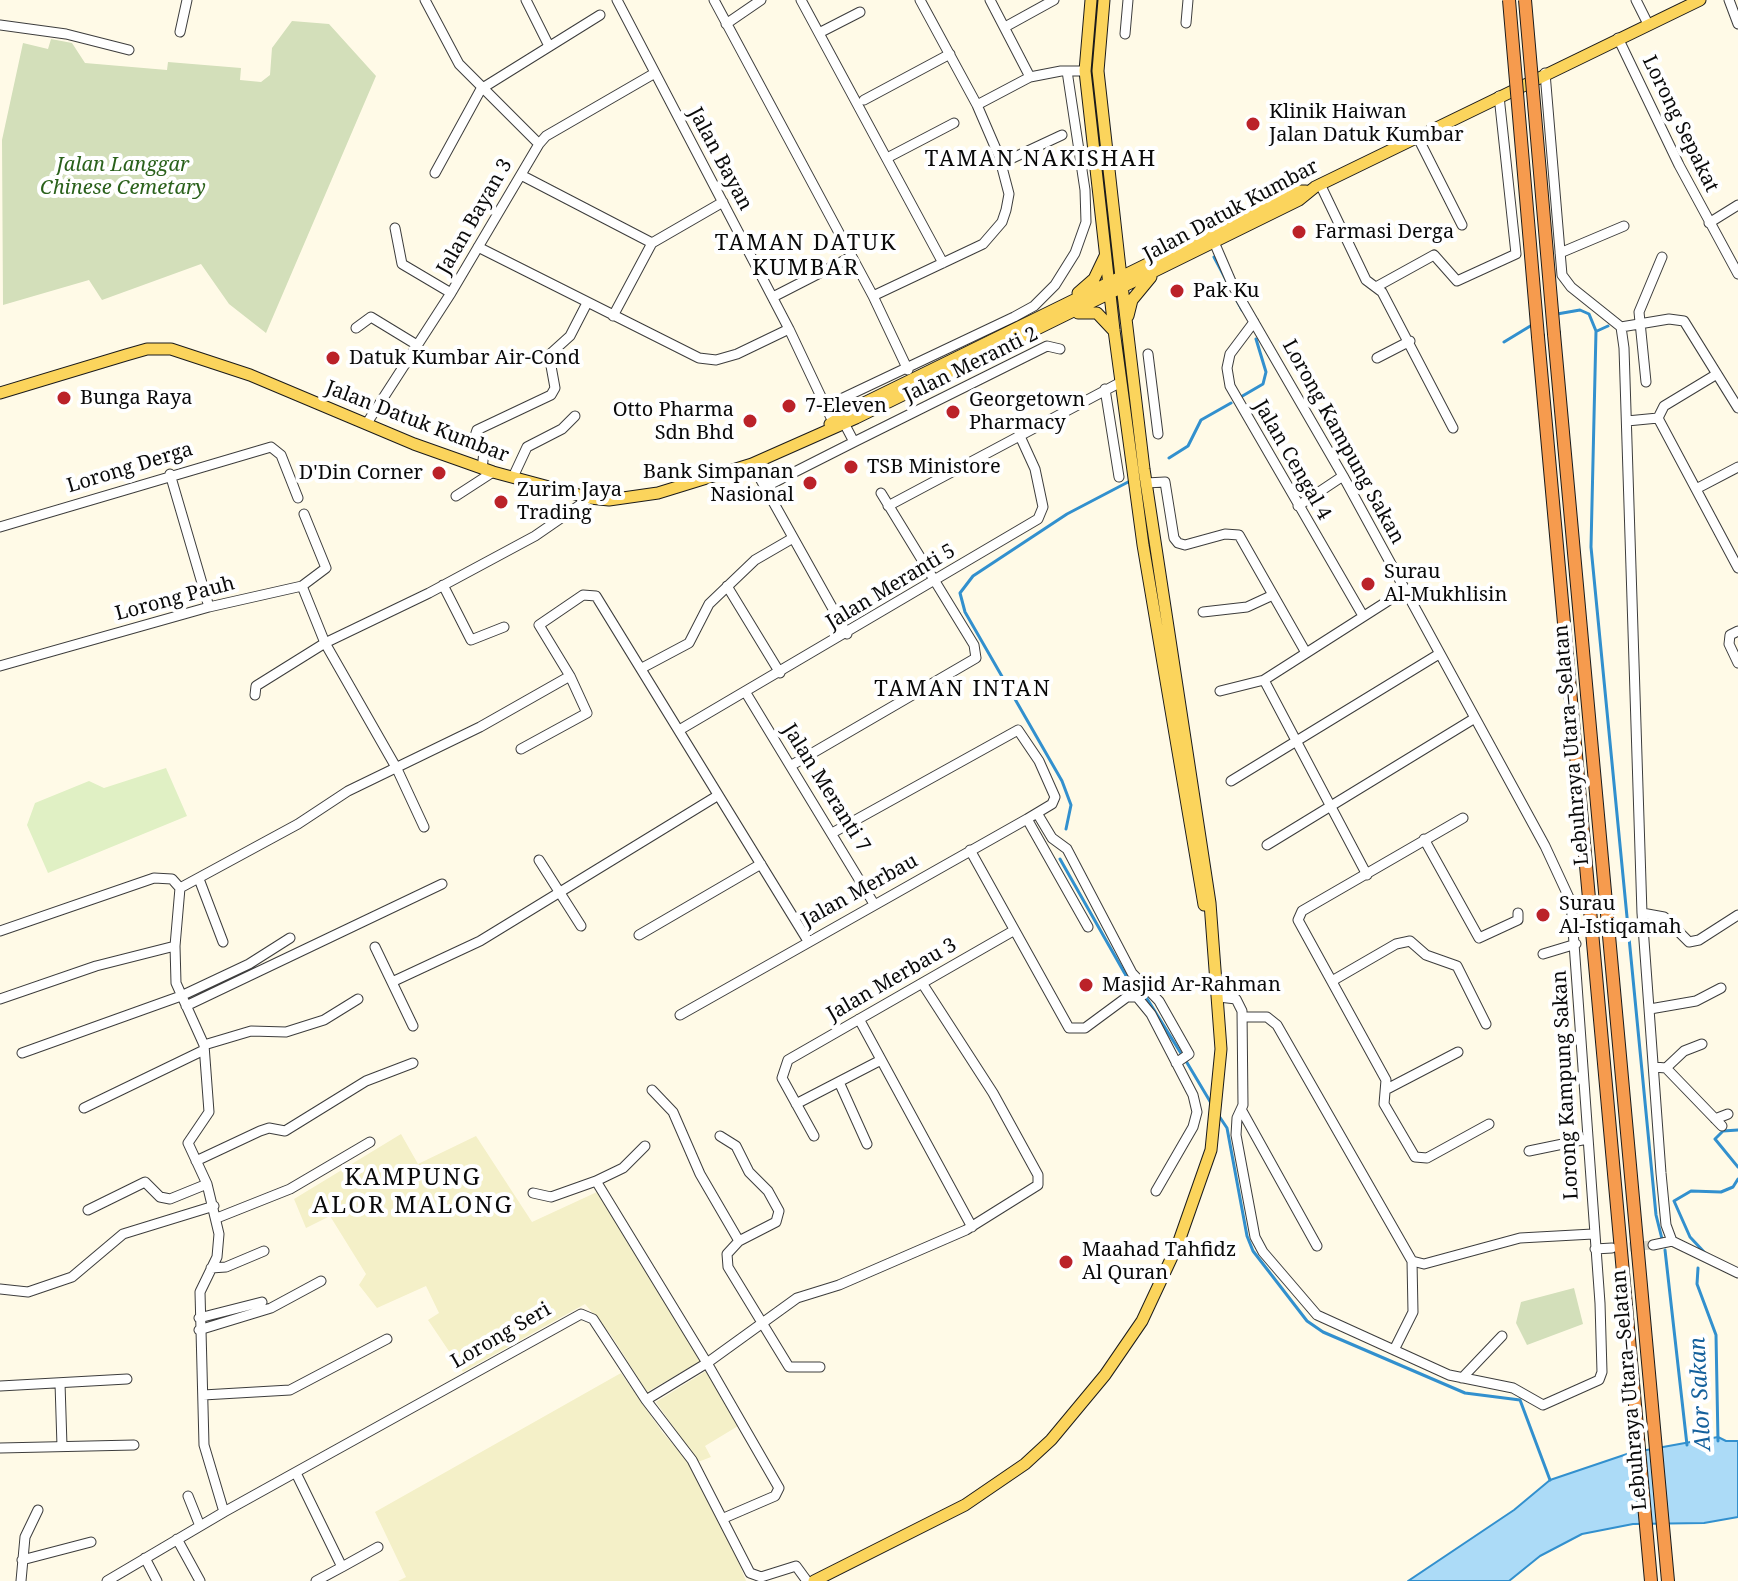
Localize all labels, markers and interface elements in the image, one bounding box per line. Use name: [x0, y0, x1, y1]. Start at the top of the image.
street label: Lorong Sepakat: [1637, 52, 1723, 196]
place label: Klinik Haiwan Jalan Datuk Kumbar: [1269, 100, 1464, 147]
street label: Jalan Bayan: [683, 103, 757, 215]
marker: Klinik Haiwan Jalan Datuk Kumbar: [1244, 115, 1262, 133]
district label: TAMAN NAKISHAH: [925, 147, 1157, 173]
park label: Jalan Langgar Chinese Cemetary: [40, 153, 206, 200]
street label: Jalan Bayan 3: [432, 155, 518, 279]
street label: Jalan Datuk Kumbar: [1139, 155, 1323, 267]
place label: Farmasi Derga: [1315, 220, 1454, 244]
marker: Farmasi Derga: [1290, 223, 1308, 241]
district label: TAMAN DATUK KUMBAR: [715, 231, 897, 282]
place label: Pak Ku: [1193, 279, 1260, 303]
marker: Pak Ku: [1168, 282, 1186, 300]
street label: Jalan Meranti 2: [900, 322, 1042, 408]
street label: Lorong Kampung Sakan: [1277, 336, 1409, 548]
place label: Datuk Kumbar Air-Cond: [349, 346, 580, 370]
marker: Datuk Kumbar Air-Cond: [324, 349, 342, 367]
street label: Jalan Datuk Kumbar: [322, 376, 512, 468]
place label: Bunga Raya: [80, 386, 192, 410]
place label: Georgetown Pharmacy: [969, 388, 1085, 435]
marker: Bunga Raya: [55, 389, 73, 407]
place label: 7-Eleven: [805, 394, 887, 418]
street label: Jalan Cengal 4: [1248, 396, 1336, 524]
marker: 7-Eleven: [780, 397, 798, 415]
place label: Otto Pharma Sdn Bhd: [613, 398, 734, 445]
marker: Georgetown Pharmacy: [944, 403, 962, 421]
marker: Otto Pharma Sdn Bhd: [741, 412, 759, 430]
street label: Lorong Derga: [64, 437, 196, 499]
place label: TSB Ministore: [867, 455, 1001, 479]
marker: TSB Ministore: [842, 458, 860, 476]
place label: Bank Simpanan Nasional: [643, 460, 794, 507]
place label: D'Din Corner: [299, 461, 423, 485]
marker: D'Din Corner: [430, 464, 448, 482]
marker: Bank Simpanan Nasional: [801, 474, 819, 492]
place label: Zurim Jaya Trading: [517, 478, 622, 525]
marker: Zurim Jaya Trading: [492, 493, 510, 511]
street label: Jalan Meranti 5: [822, 539, 960, 635]
place label: Surau Al-Mukhlisin: [1384, 560, 1507, 607]
street label: Lorong Pauh: [113, 572, 237, 626]
marker: Surau Al-Mukhlisin: [1359, 575, 1377, 593]
street label: Lebuhraya Utara–Selatan: [1550, 624, 1594, 866]
district label: TAMAN INTAN: [874, 677, 1052, 703]
street label: Jalan Meranti 7: [777, 720, 875, 856]
street label: Jalan Merbau: [798, 849, 922, 933]
place label: Surau Al-Istiqamah: [1559, 892, 1682, 939]
marker: Surau Al-Istiqamah: [1534, 906, 1552, 924]
street label: Jalan Merbau 3: [823, 933, 961, 1027]
street label: Lorong Kampung Sakan: [1548, 970, 1584, 1200]
place label: Masjid Ar-Rahman: [1102, 973, 1281, 997]
marker: Masjid Ar-Rahman: [1077, 976, 1095, 994]
district label: KAMPUNG ALOR MALONG: [312, 1164, 514, 1220]
place label: Maahad Tahfidz Al Quran: [1082, 1238, 1236, 1285]
marker: Maahad Tahfidz Al Quran: [1057, 1253, 1075, 1271]
street label: Lebuhraya Utara–Selatan: [1608, 1269, 1652, 1511]
street label: Lorong Seri: [447, 1298, 555, 1374]
water label: Alor Sakan: [1685, 1336, 1717, 1452]

